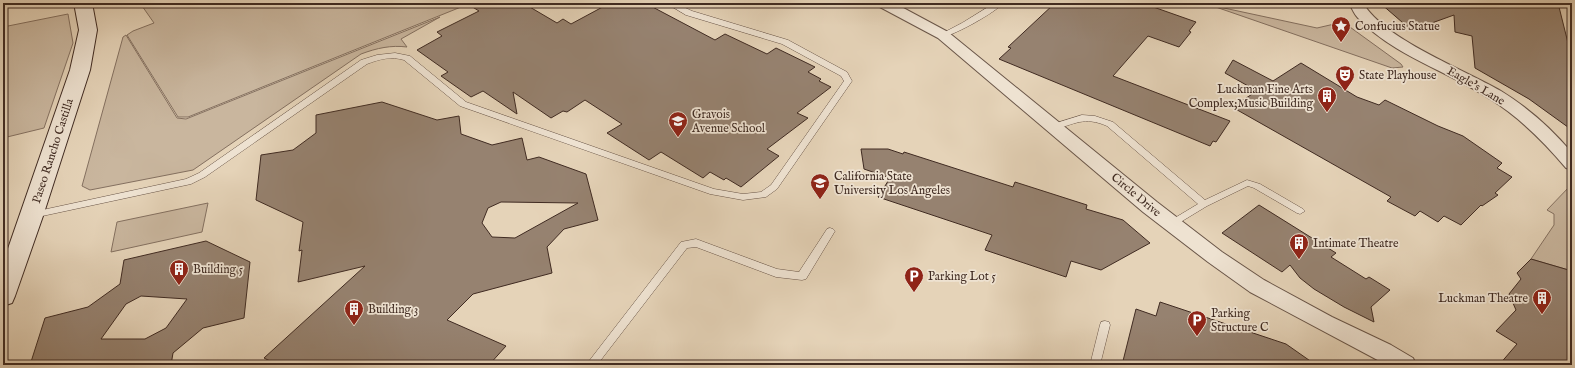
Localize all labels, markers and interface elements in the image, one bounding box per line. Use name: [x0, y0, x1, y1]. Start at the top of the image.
place icon: Confucius Statue: [1330, 15, 1352, 43]
place label: Confucius Statue: [1355, 19, 1440, 34]
street label: Eagle's Lane: [1444, 63, 1508, 109]
theatre icon: State Playhouse: [1334, 64, 1356, 92]
place label: State Playhouse: [1359, 68, 1437, 83]
place label: Luckman Fine Arts Complex;Music Building: [1189, 82, 1313, 112]
building icon: Luckman Fine Arts Complex;Music Building: [1316, 85, 1338, 113]
street label: Paseo Rancho Castilla: [29, 96, 77, 205]
place label: Gravois Avenue School: [691, 107, 766, 136]
school or university icon: Gravois Avenue School: [667, 110, 689, 138]
place label: California State University Los Angeles: [834, 169, 950, 198]
street label: Circle Drive: [1108, 170, 1164, 221]
school or university icon: California State University Los Angeles: [809, 172, 831, 200]
building icon: Intimate Theatre: [1288, 232, 1310, 260]
place label: Intimate Theatre: [1313, 236, 1399, 251]
building icon: Building 5: [168, 258, 190, 286]
place label: Building 5: [193, 262, 244, 277]
parking icon: Parking Lot 5: [903, 265, 925, 293]
place label: Parking Lot 5: [928, 269, 996, 284]
building icon: Luckman Theatre: [1531, 287, 1553, 315]
place label: Luckman Theatre: [1438, 291, 1528, 306]
building icon: Building 3: [343, 298, 365, 326]
place label: Building 3: [368, 302, 418, 317]
place label: Parking Structure C: [1211, 306, 1269, 335]
parking icon: Parking Structure C: [1186, 309, 1208, 337]

